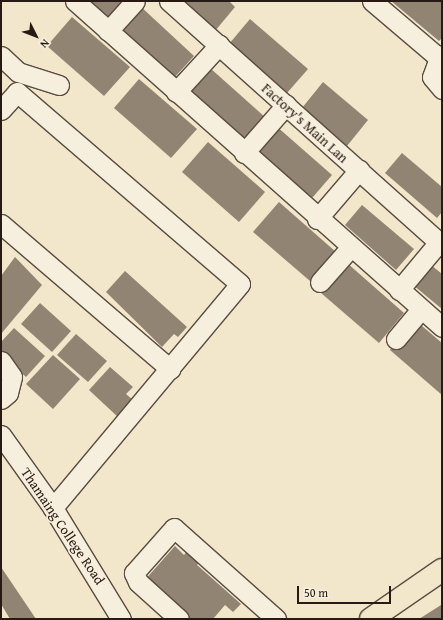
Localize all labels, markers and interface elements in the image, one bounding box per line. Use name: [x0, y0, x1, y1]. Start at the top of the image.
north arrow: [16, 16, 56, 56]
text: N: [37, 36, 53, 52]
street label: Factory's Main Lan: [258, 80, 352, 166]
street label: Thamaing College Road: [18, 464, 108, 588]
scale bar: [299, 578, 393, 604]
text: 50 m: [304, 584, 328, 601]

